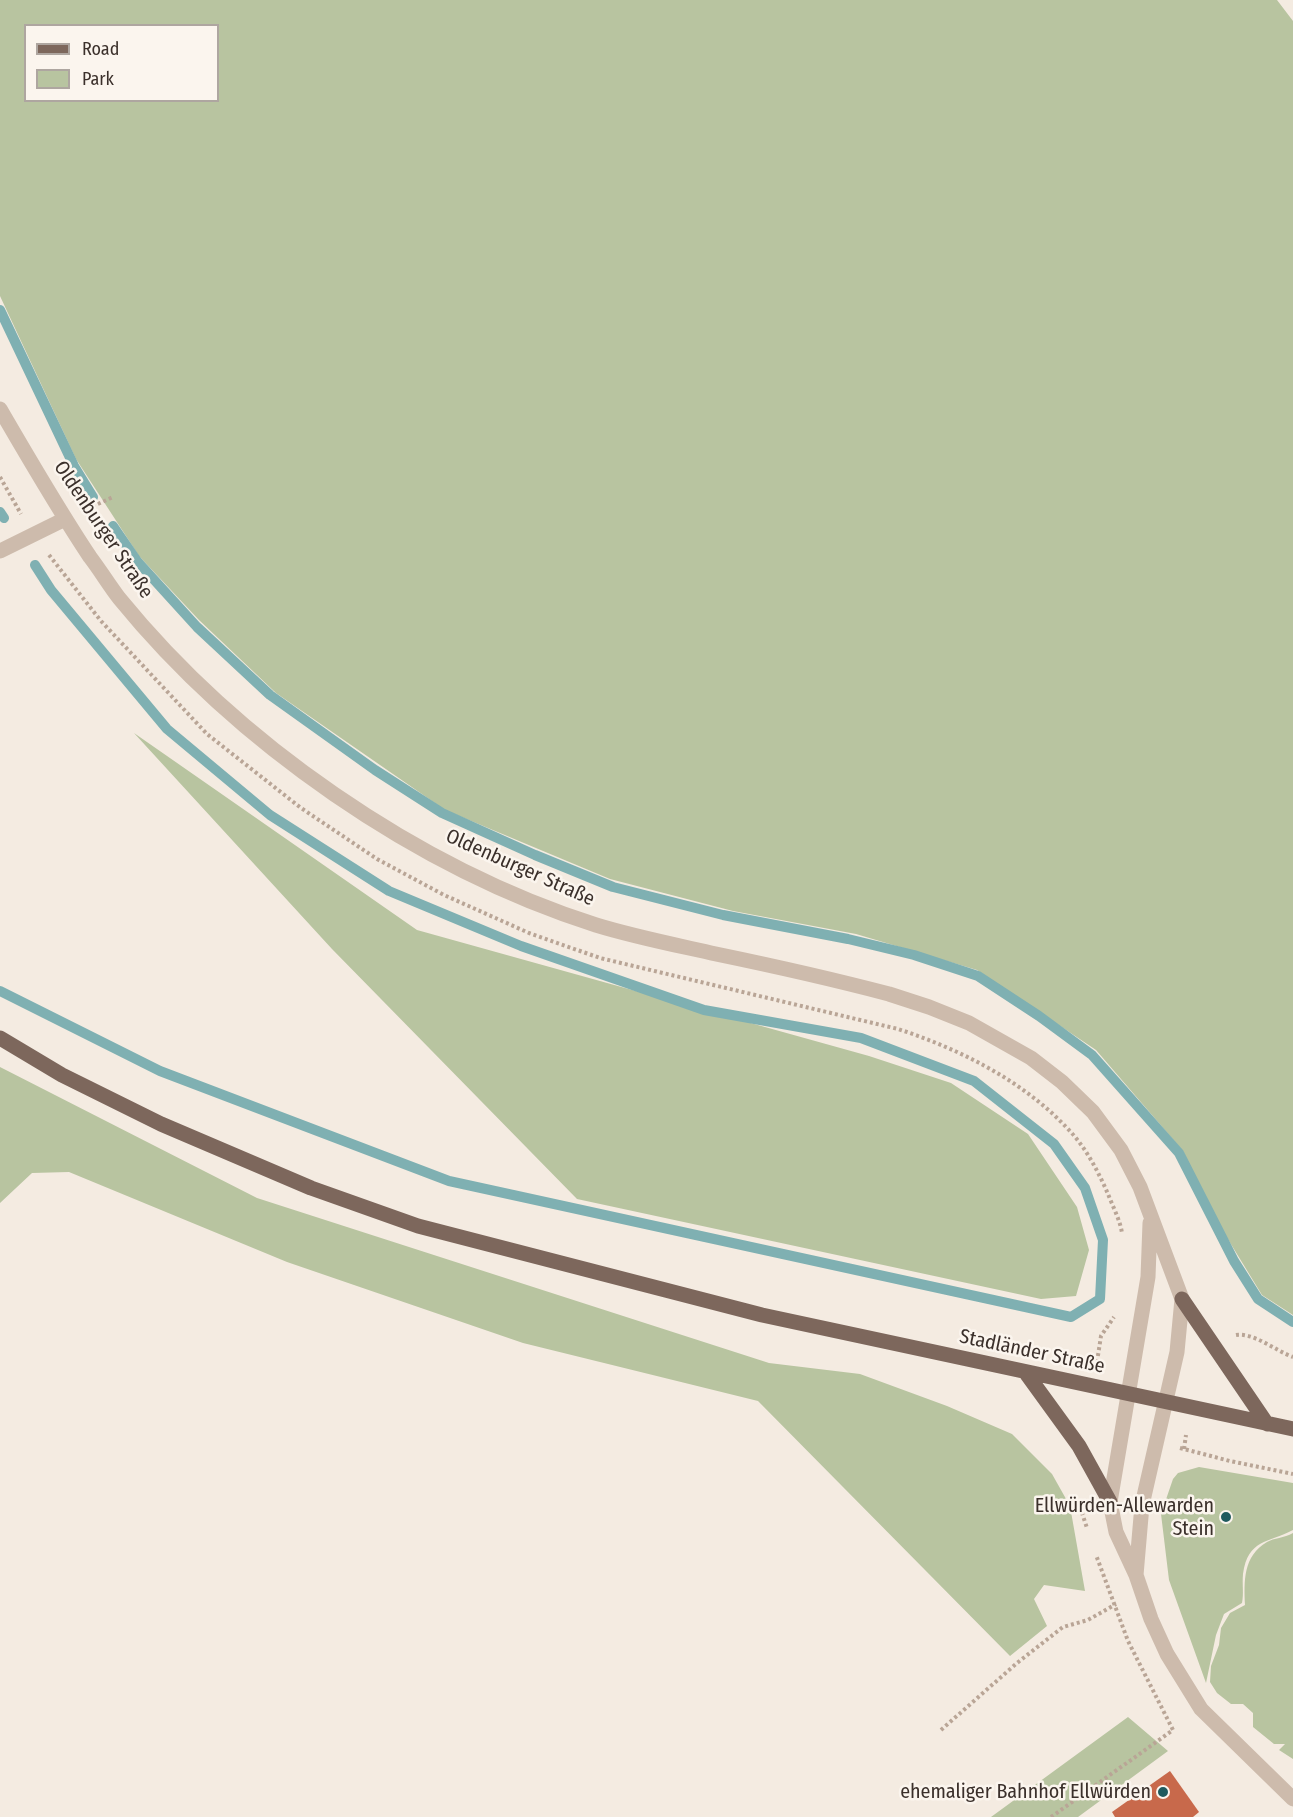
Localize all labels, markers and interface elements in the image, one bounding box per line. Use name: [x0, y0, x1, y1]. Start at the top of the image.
legend: [24, 24, 219, 102]
text: Road: [82, 38, 119, 60]
text: Park: [82, 68, 114, 90]
street label: Oldenburger Straße: [48, 457, 158, 603]
street label: Oldenburger Straße: [442, 824, 598, 912]
street label: Stadländer Straße: [957, 1325, 1107, 1379]
place label: Ellwürden-Allewarden Stein: [1035, 1494, 1214, 1541]
marker: Ellwürden-Allewarden Stein: [1219, 1510, 1233, 1524]
place label: ehemaliger Bahnhof Ellwürden: [900, 1780, 1151, 1804]
marker: ehemaliger Bahnhof Ellwürden: [1156, 1785, 1170, 1799]

